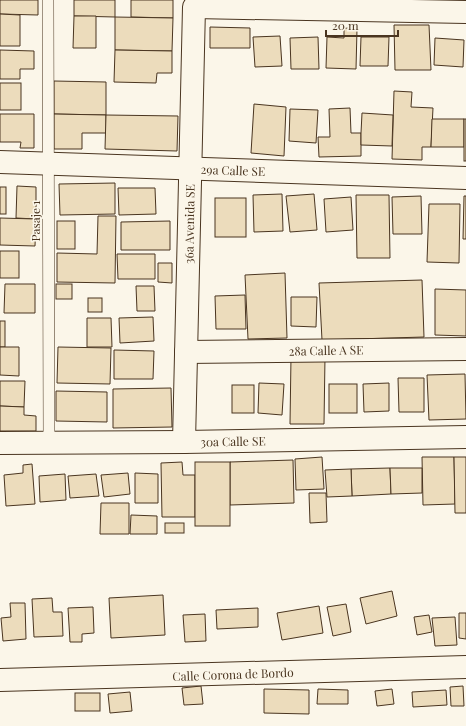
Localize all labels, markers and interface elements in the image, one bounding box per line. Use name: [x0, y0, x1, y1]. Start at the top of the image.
scale bar: [326, 12, 398, 38]
text: 20 m: [332, 17, 359, 33]
street label: 29a Calle SE: [200, 161, 266, 179]
street label: 36a Avenida SE: [180, 184, 198, 264]
street label: Pasaje 1: [27, 200, 43, 241]
street label: 28a Calle A SE: [288, 341, 364, 359]
street label: 30a Calle SE: [200, 432, 266, 450]
street label: Calle Corona de Bordo: [172, 664, 294, 684]

